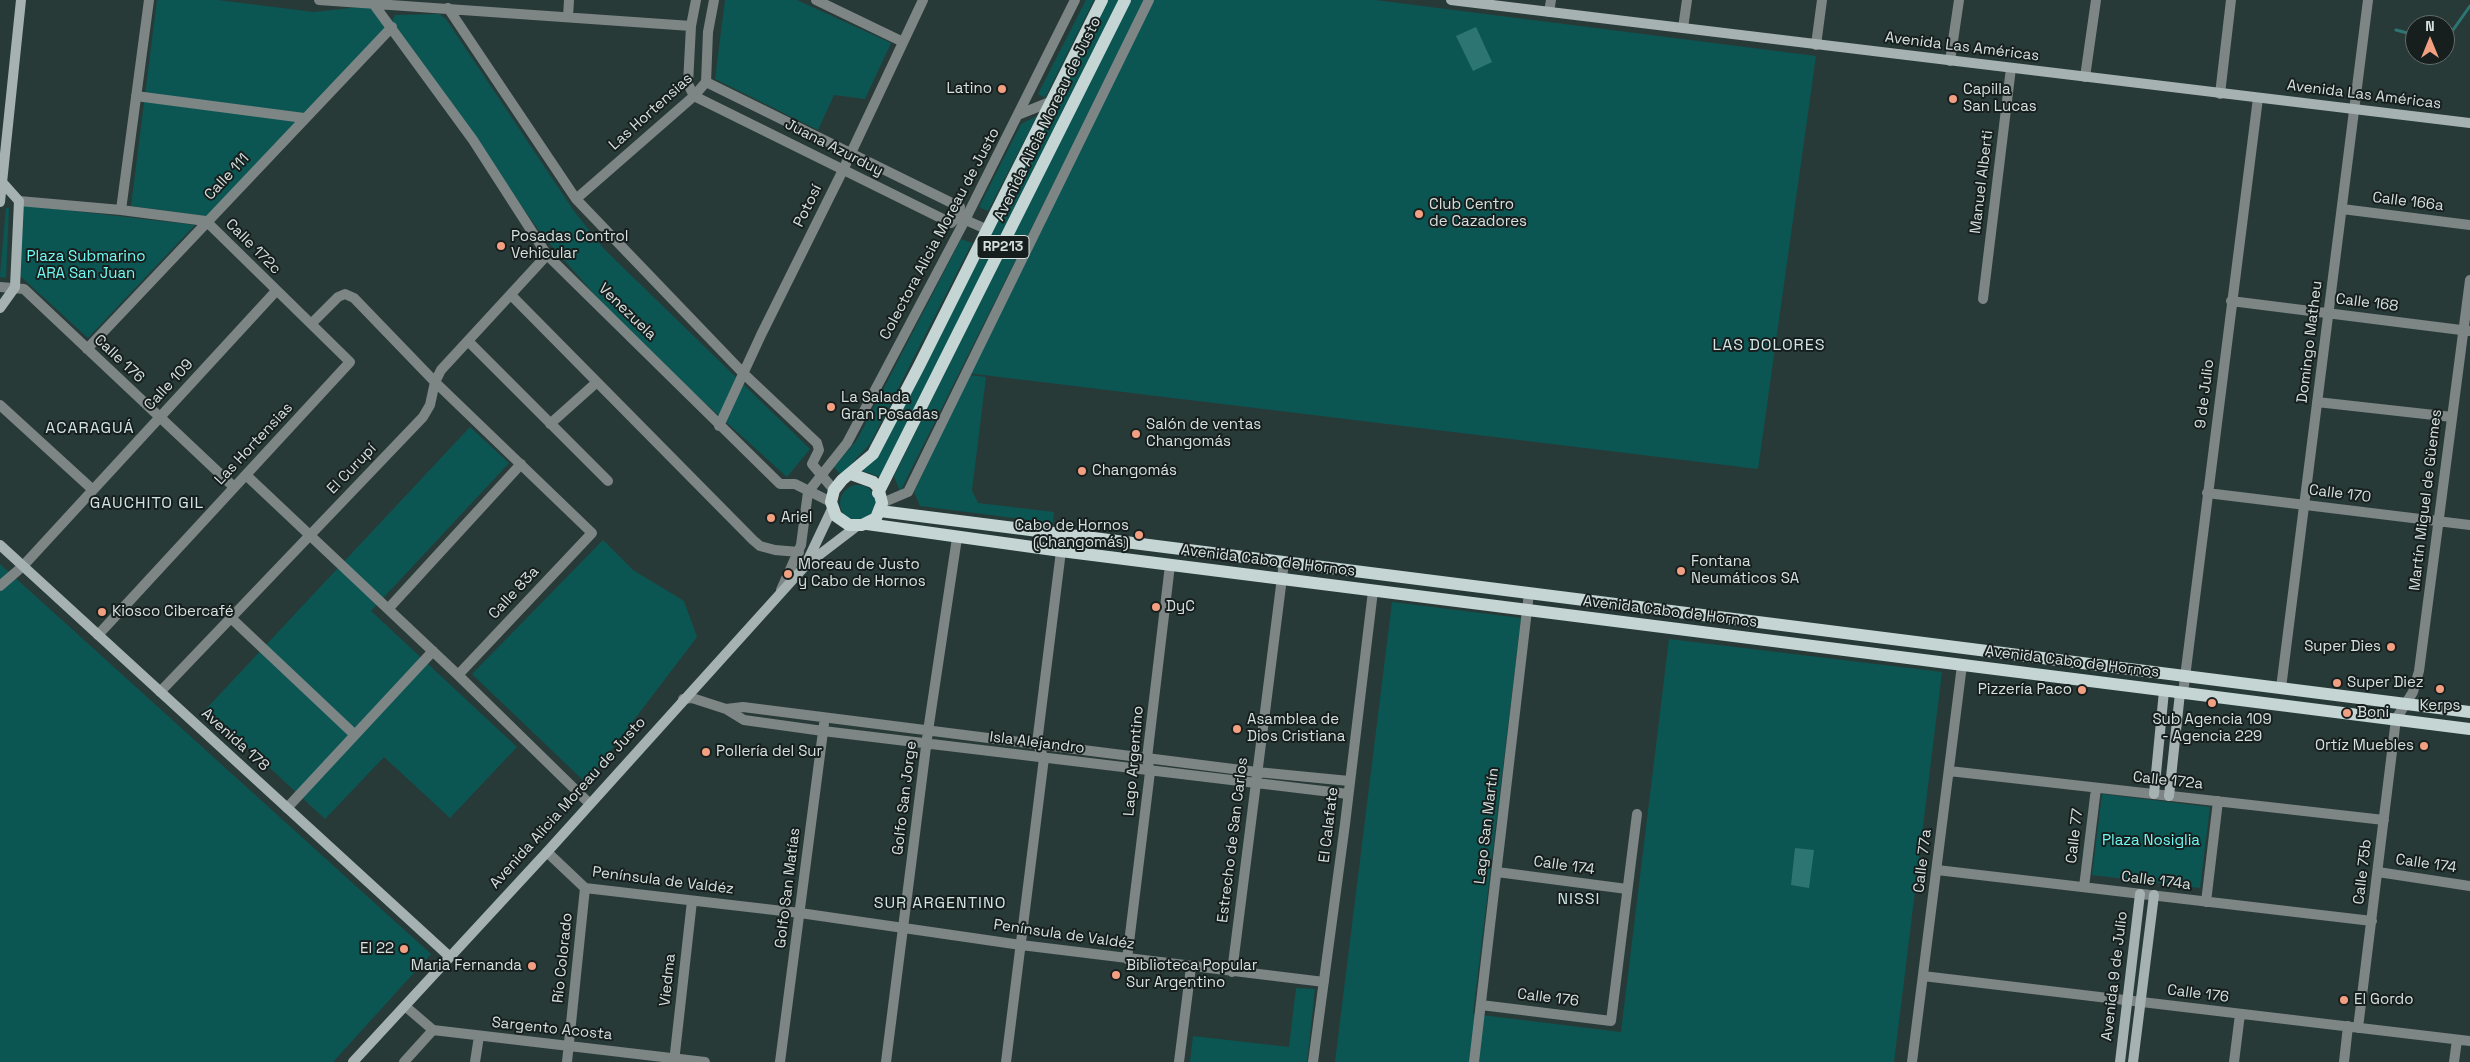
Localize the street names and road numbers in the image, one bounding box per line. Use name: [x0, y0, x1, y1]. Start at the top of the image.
street label: Avenida Alicia Moreau de Justo: [991, 14, 1105, 224]
street label: Avenida Las Américas: [1884, 29, 2040, 65]
street label: Las Hortensias: [606, 70, 696, 154]
street label: Avenida Las Américas: [2286, 77, 2442, 113]
street label: Juana Azurduy: [782, 115, 886, 181]
street label: Colectora Alicia Moreau de Justo: [876, 125, 1004, 343]
street label: Manuel Alberti: [1967, 129, 1997, 235]
street label: Calle 111: [201, 150, 253, 204]
street label: Potosí: [790, 182, 826, 230]
street label: Calle 166a: [2371, 189, 2445, 215]
street label: Calle 172c: [222, 216, 284, 278]
road number: RP213: [977, 236, 1029, 258]
street label: Venezuela: [594, 280, 660, 344]
street label: Domingo Matheu: [2294, 280, 2326, 404]
street label: Calle 168: [2335, 290, 2399, 316]
street label: Calle 176: [90, 331, 148, 387]
street label: Calle 109: [141, 356, 197, 414]
street label: 9 de Julio: [2192, 358, 2218, 430]
street label: Las Hortensias: [211, 399, 297, 489]
street label: Martín Miguel de Güemes: [2406, 408, 2446, 592]
street label: El Curupí: [324, 440, 380, 498]
street label: Calle 170: [2308, 481, 2372, 507]
street label: Avenida Cabo de Hornos: [1180, 541, 1356, 581]
street label: Calle 83a: [485, 563, 543, 623]
street label: Avenida Cabo de Hornos: [1582, 592, 1758, 632]
street label: Avenida Cabo de Hornos: [1984, 642, 2160, 682]
street label: Avenida 178: [197, 705, 273, 775]
street label: Lago Argentino: [1120, 705, 1148, 817]
street label: Avenida Alicia Moreau de Justo: [486, 714, 650, 892]
street label: Isla Alejandro: [988, 728, 1086, 758]
street label: Golfo San Jorge: [889, 740, 921, 856]
street label: Estrecho de San Carlos: [1214, 756, 1252, 924]
street label: Lago San Martín: [1471, 767, 1503, 885]
street label: Calle 172a: [2132, 768, 2204, 794]
street label: El Calafate: [1315, 786, 1343, 864]
street label: Calle 77: [2063, 807, 2087, 865]
street label: Golfo San Matías: [772, 827, 804, 949]
street label: Calle 77a: [1910, 828, 1936, 894]
street label: Calle 75b: [2350, 838, 2376, 906]
street label: Calle 174: [2394, 851, 2458, 877]
street label: Calle 174: [1532, 853, 1596, 879]
street label: Península de Valdéz: [591, 863, 735, 899]
street label: Calle 174a: [2120, 868, 2192, 894]
street label: Avenida 9 de Julio: [2098, 910, 2132, 1042]
street label: Río Colorado: [549, 912, 577, 1004]
street label: Península de Valdéz: [992, 916, 1136, 954]
street label: Viedma: [656, 953, 680, 1007]
street label: Calle 176: [2166, 981, 2230, 1007]
street label: Calle 176: [1516, 985, 1580, 1011]
street label: Sargento Acosta: [491, 1014, 613, 1044]

